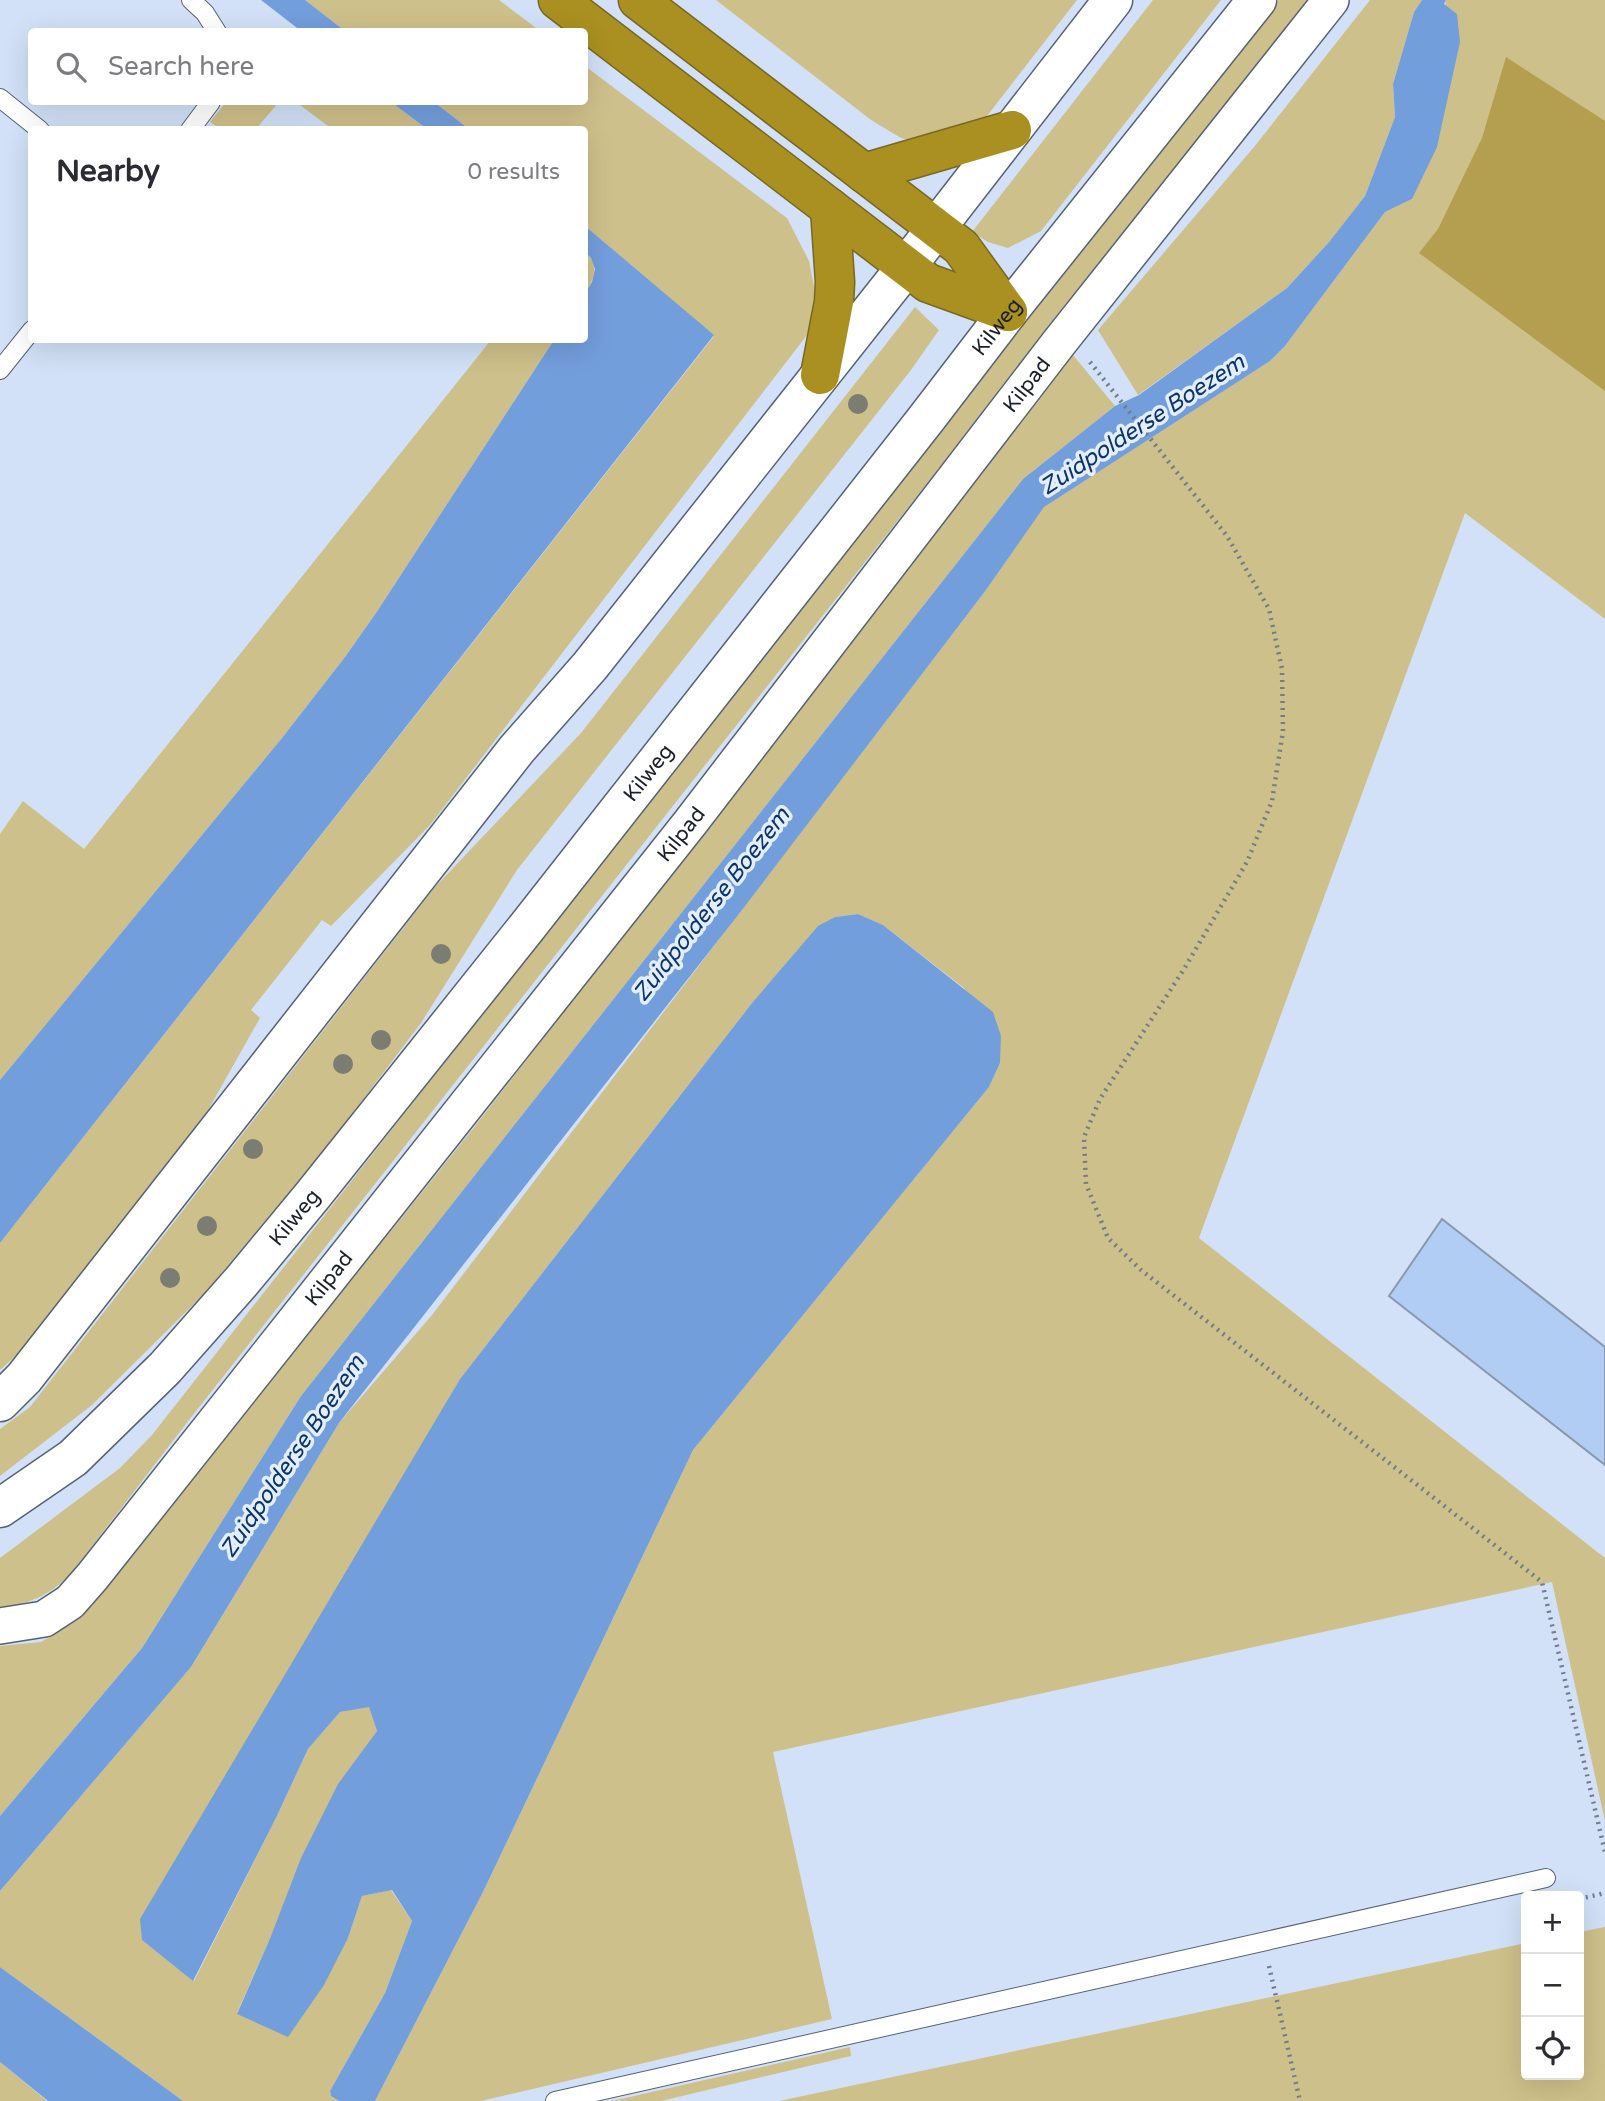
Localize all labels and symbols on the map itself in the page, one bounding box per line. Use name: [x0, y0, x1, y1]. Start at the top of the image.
street label: Kilweg: [967, 293, 1027, 361]
water label: Zuidpolderse Boezem: [1035, 348, 1251, 501]
street label: Kilpad: [998, 352, 1056, 418]
street label: Kilweg: [618, 739, 679, 807]
water label: Zuidpolderse Boezem: [628, 802, 797, 1007]
street label: Kilpad: [652, 802, 711, 867]
street label: Kilweg: [264, 1184, 326, 1251]
street label: Kilpad: [300, 1246, 359, 1311]
water label: Zuidpolderse Boezem: [215, 1349, 371, 1563]

